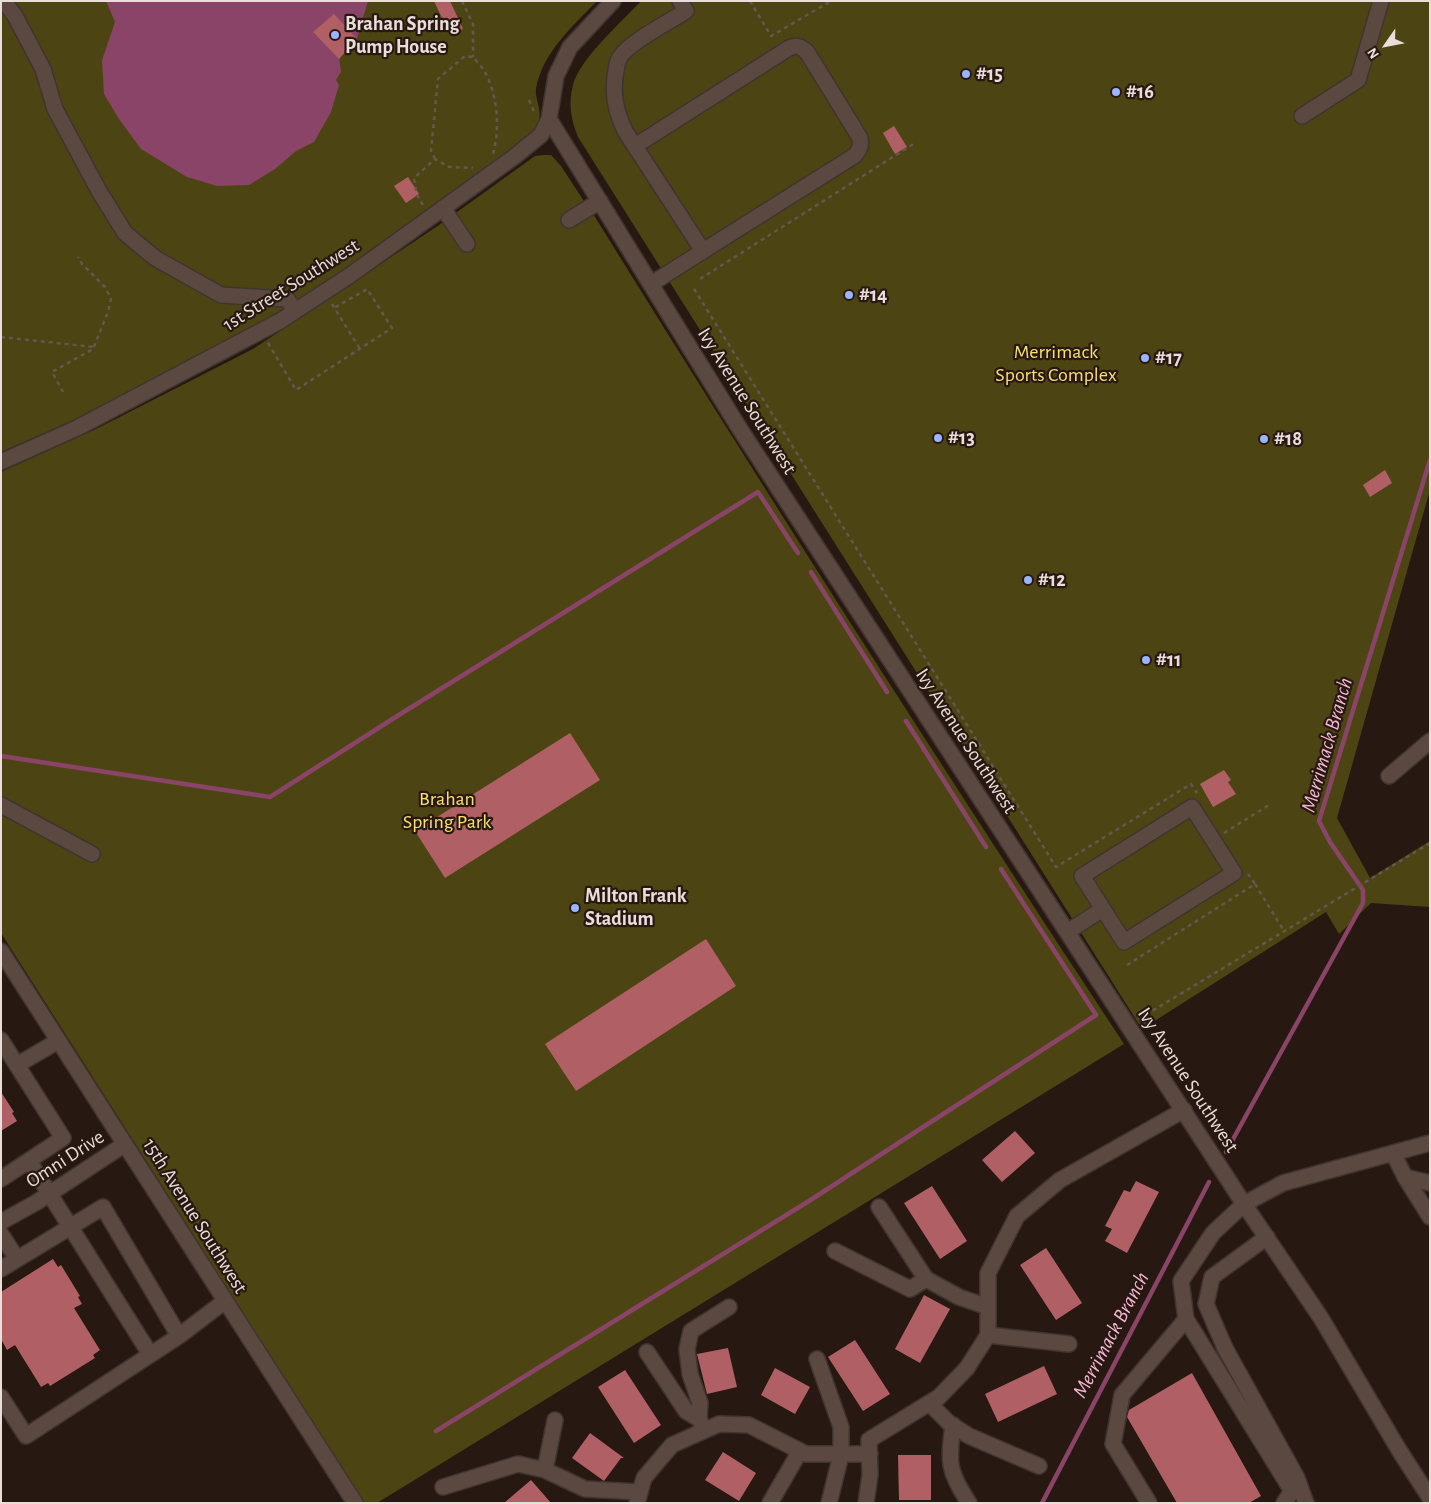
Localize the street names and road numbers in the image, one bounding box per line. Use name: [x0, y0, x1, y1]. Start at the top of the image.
street label: 1st Street Southwest: [218, 233, 364, 337]
street label: Ivy Avenue Southwest: [692, 323, 802, 479]
street label: Ivy Avenue Southwest: [910, 664, 1022, 818]
street label: Ivy Avenue Southwest: [1132, 1003, 1244, 1157]
street label: Omni Drive: [21, 1125, 109, 1193]
street label: 15th Avenue Southwest: [138, 1134, 252, 1298]

